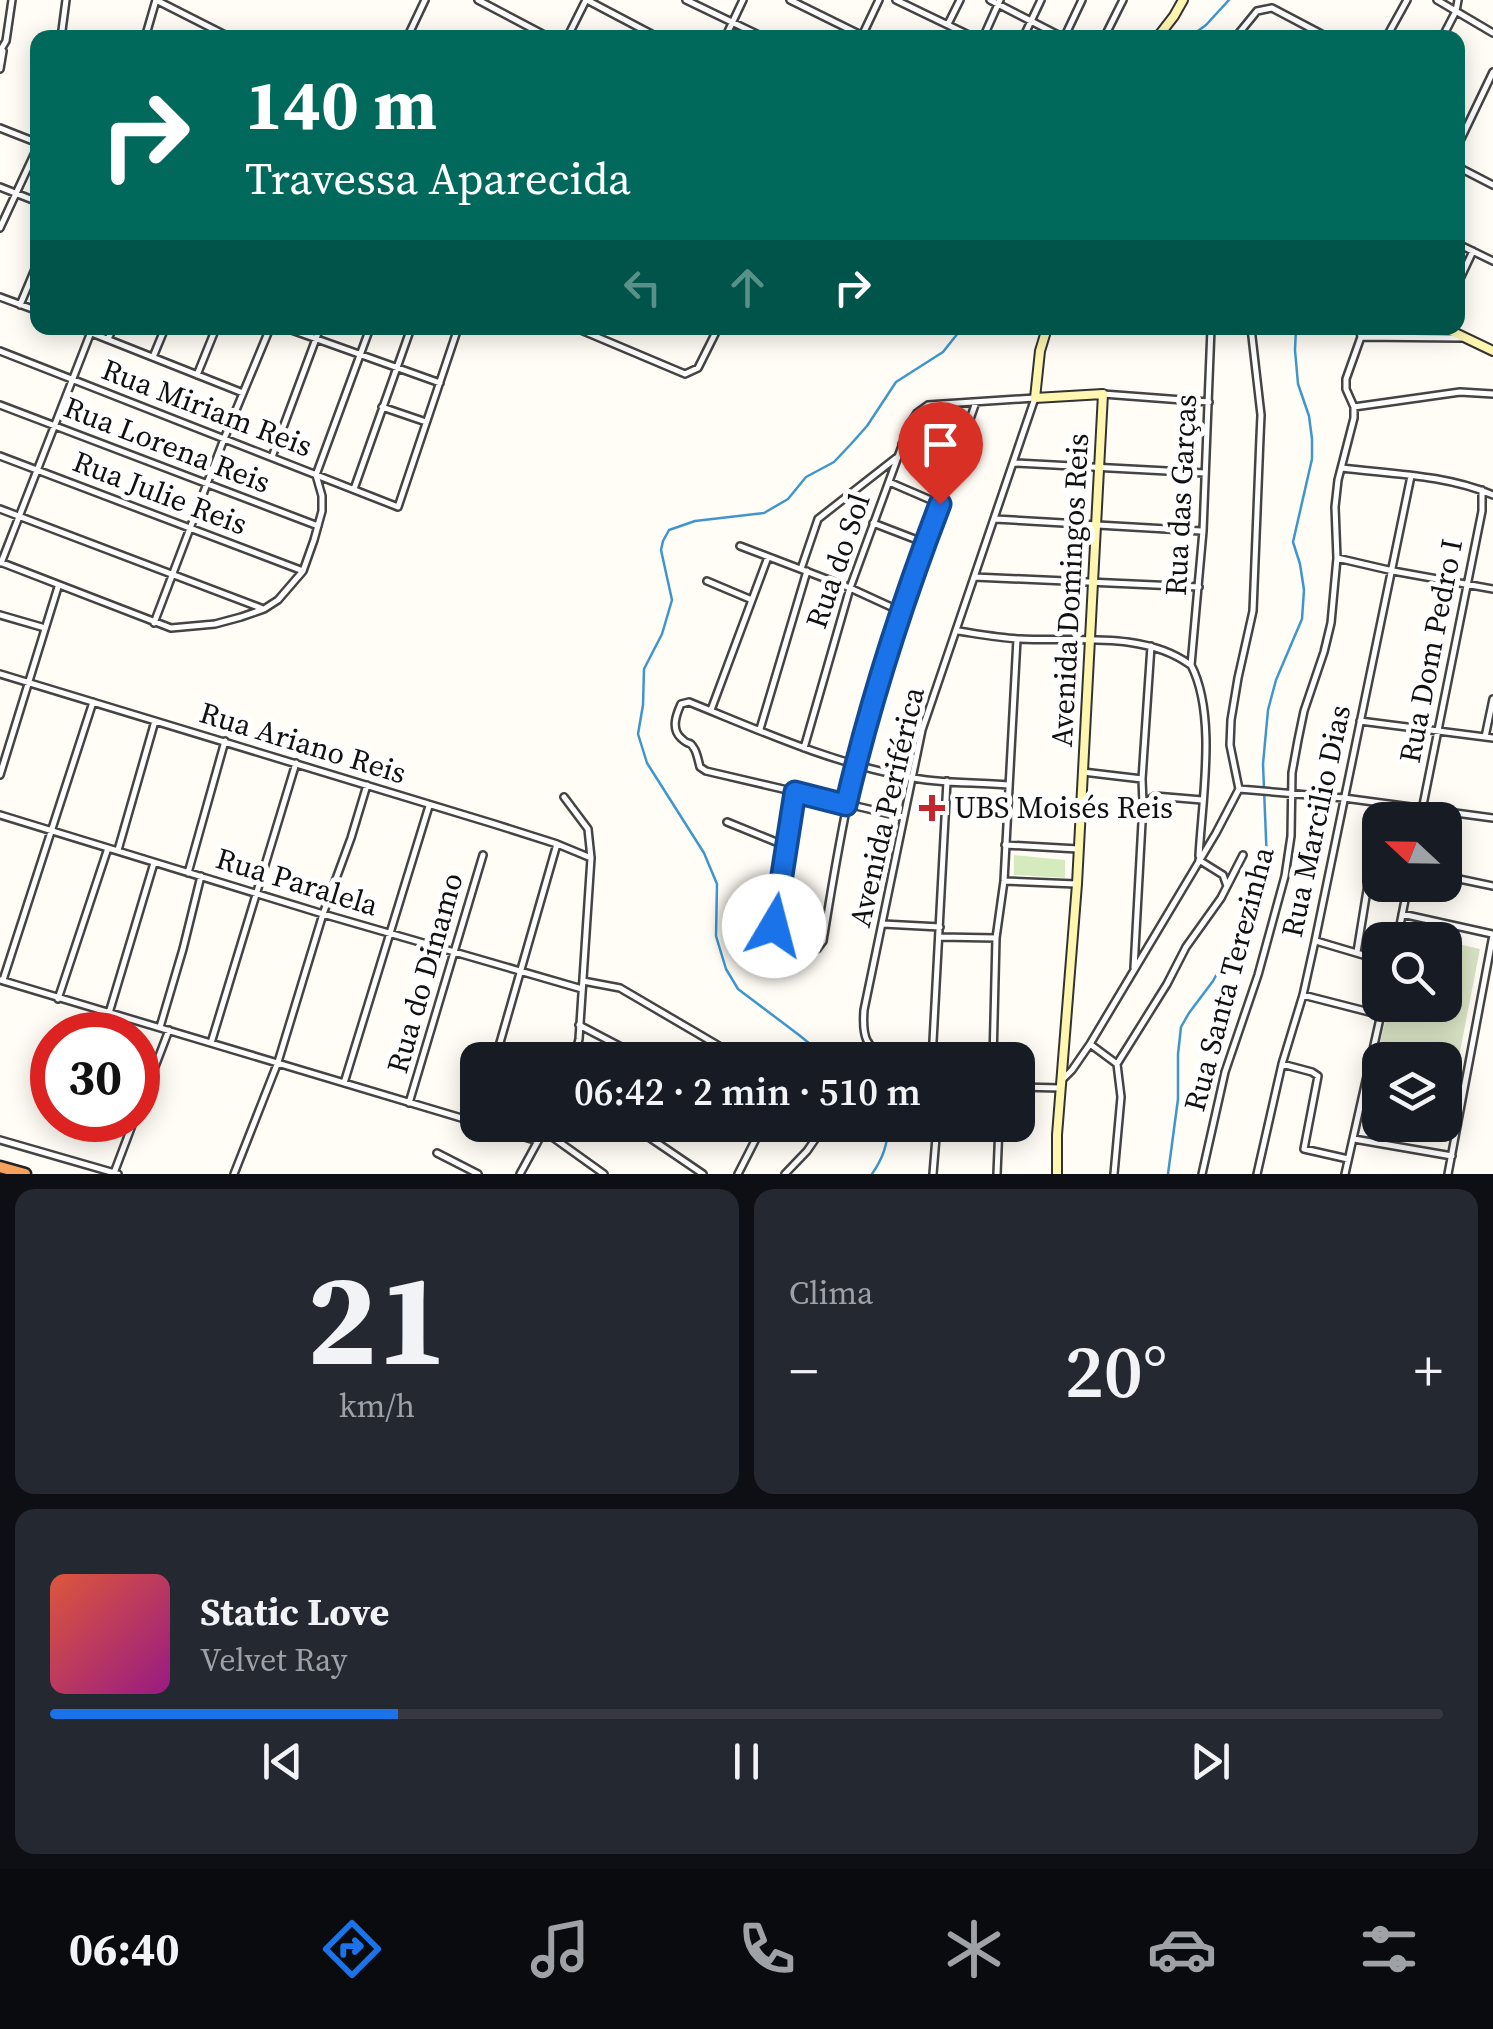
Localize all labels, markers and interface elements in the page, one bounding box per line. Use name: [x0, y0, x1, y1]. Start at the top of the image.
text: 140 m: [245, 56, 437, 152]
icon: right: [80, 70, 210, 200]
text: Travessa Aparecida: [245, 147, 631, 209]
icon: left: [615, 260, 670, 315]
icon: ahead: [720, 260, 775, 315]
icon: right: [825, 260, 880, 315]
street label: Rua Miriam Reis: [96, 349, 318, 466]
street label: Rua Lorena Reis: [58, 386, 276, 503]
street label: Rua das Garças: [1155, 393, 1206, 597]
pin: [898, 402, 983, 505]
icon: arrive: [913, 417, 968, 472]
street label: Avenida Domingos Reis: [1041, 432, 1098, 748]
street label: Rua Julie Reis: [67, 441, 253, 545]
street label: Rua do Sol: [795, 488, 880, 634]
street label: Rua Dom Pedro I: [1389, 536, 1472, 766]
street label: Avenida Periférica: [839, 682, 934, 931]
street label: Rua Ariano Reis: [195, 692, 411, 793]
street label: Rua Marcilio Dias: [1271, 701, 1360, 941]
place label: UBS Moisés Reis: [954, 787, 1173, 828]
marker: UBS Moisés Reis: [919, 795, 945, 821]
north arrow: [1362, 802, 1462, 902]
map controls: [1362, 802, 1462, 1142]
street label: Rua Paralela: [211, 837, 384, 926]
street label: Rua Santa Terezinha: [1174, 842, 1284, 1116]
street label: Rua do Dinamo: [376, 868, 473, 1078]
position arrow: [722, 874, 826, 978]
button: search: [1362, 922, 1462, 1022]
speed limit sign: 30: [30, 1012, 160, 1142]
button: layers: [1362, 1042, 1462, 1142]
text: 06:42 · 2 min · 510 m: [574, 1066, 921, 1118]
text: 21: [307, 1229, 447, 1408]
text: Clima: [789, 1271, 873, 1315]
text: 20°: [1065, 1319, 1167, 1422]
text: −: [789, 1333, 818, 1408]
text: +: [1414, 1333, 1443, 1408]
text: km/h: [339, 1384, 415, 1428]
text: Static Love: [200, 1586, 389, 1638]
text: Velvet Ray: [200, 1638, 347, 1682]
icon: previous: [255, 1734, 310, 1789]
icon: pause: [719, 1734, 774, 1789]
icon: next: [1183, 1734, 1238, 1789]
icon: directions: [317, 1914, 387, 1984]
icon: music: [525, 1914, 595, 1984]
icon: phone: [732, 1914, 802, 1984]
icon: climate: [939, 1914, 1009, 1984]
icon: car: [1147, 1914, 1217, 1984]
icon: filters: [1354, 1914, 1424, 1984]
text: 06:40: [69, 1918, 180, 1980]

